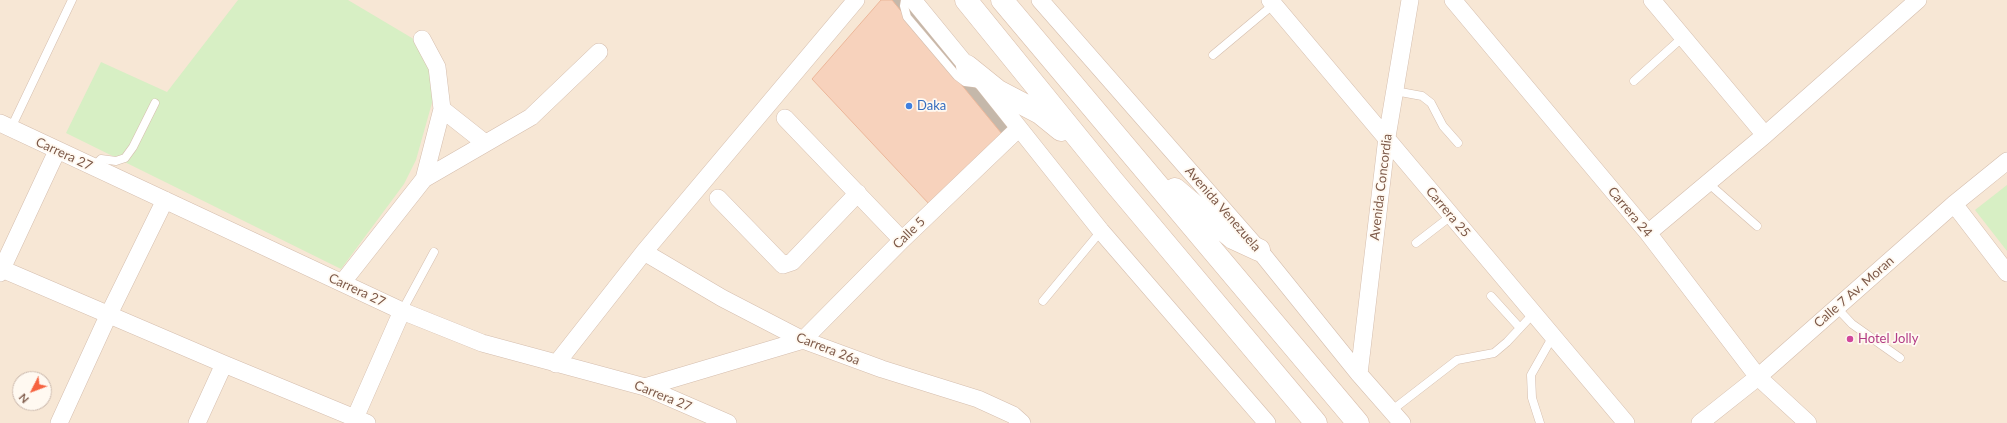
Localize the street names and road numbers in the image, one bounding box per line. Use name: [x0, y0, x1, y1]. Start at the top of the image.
street label: Avenida Concordia: [1367, 133, 1395, 241]
street label: Carrera 27: [33, 134, 95, 174]
street label: Avenida Venezuela: [1182, 163, 1264, 255]
street label: Carrera 25: [1423, 184, 1473, 240]
street label: Carrera 24: [1605, 184, 1655, 240]
street label: Calle 5: [890, 214, 928, 252]
street label: Calle 7 Av. Moran: [1811, 253, 1897, 331]
street label: Carrera 27: [326, 270, 388, 310]
street label: Carrera 26a: [794, 330, 862, 368]
street label: Carrera 27: [632, 377, 694, 415]

